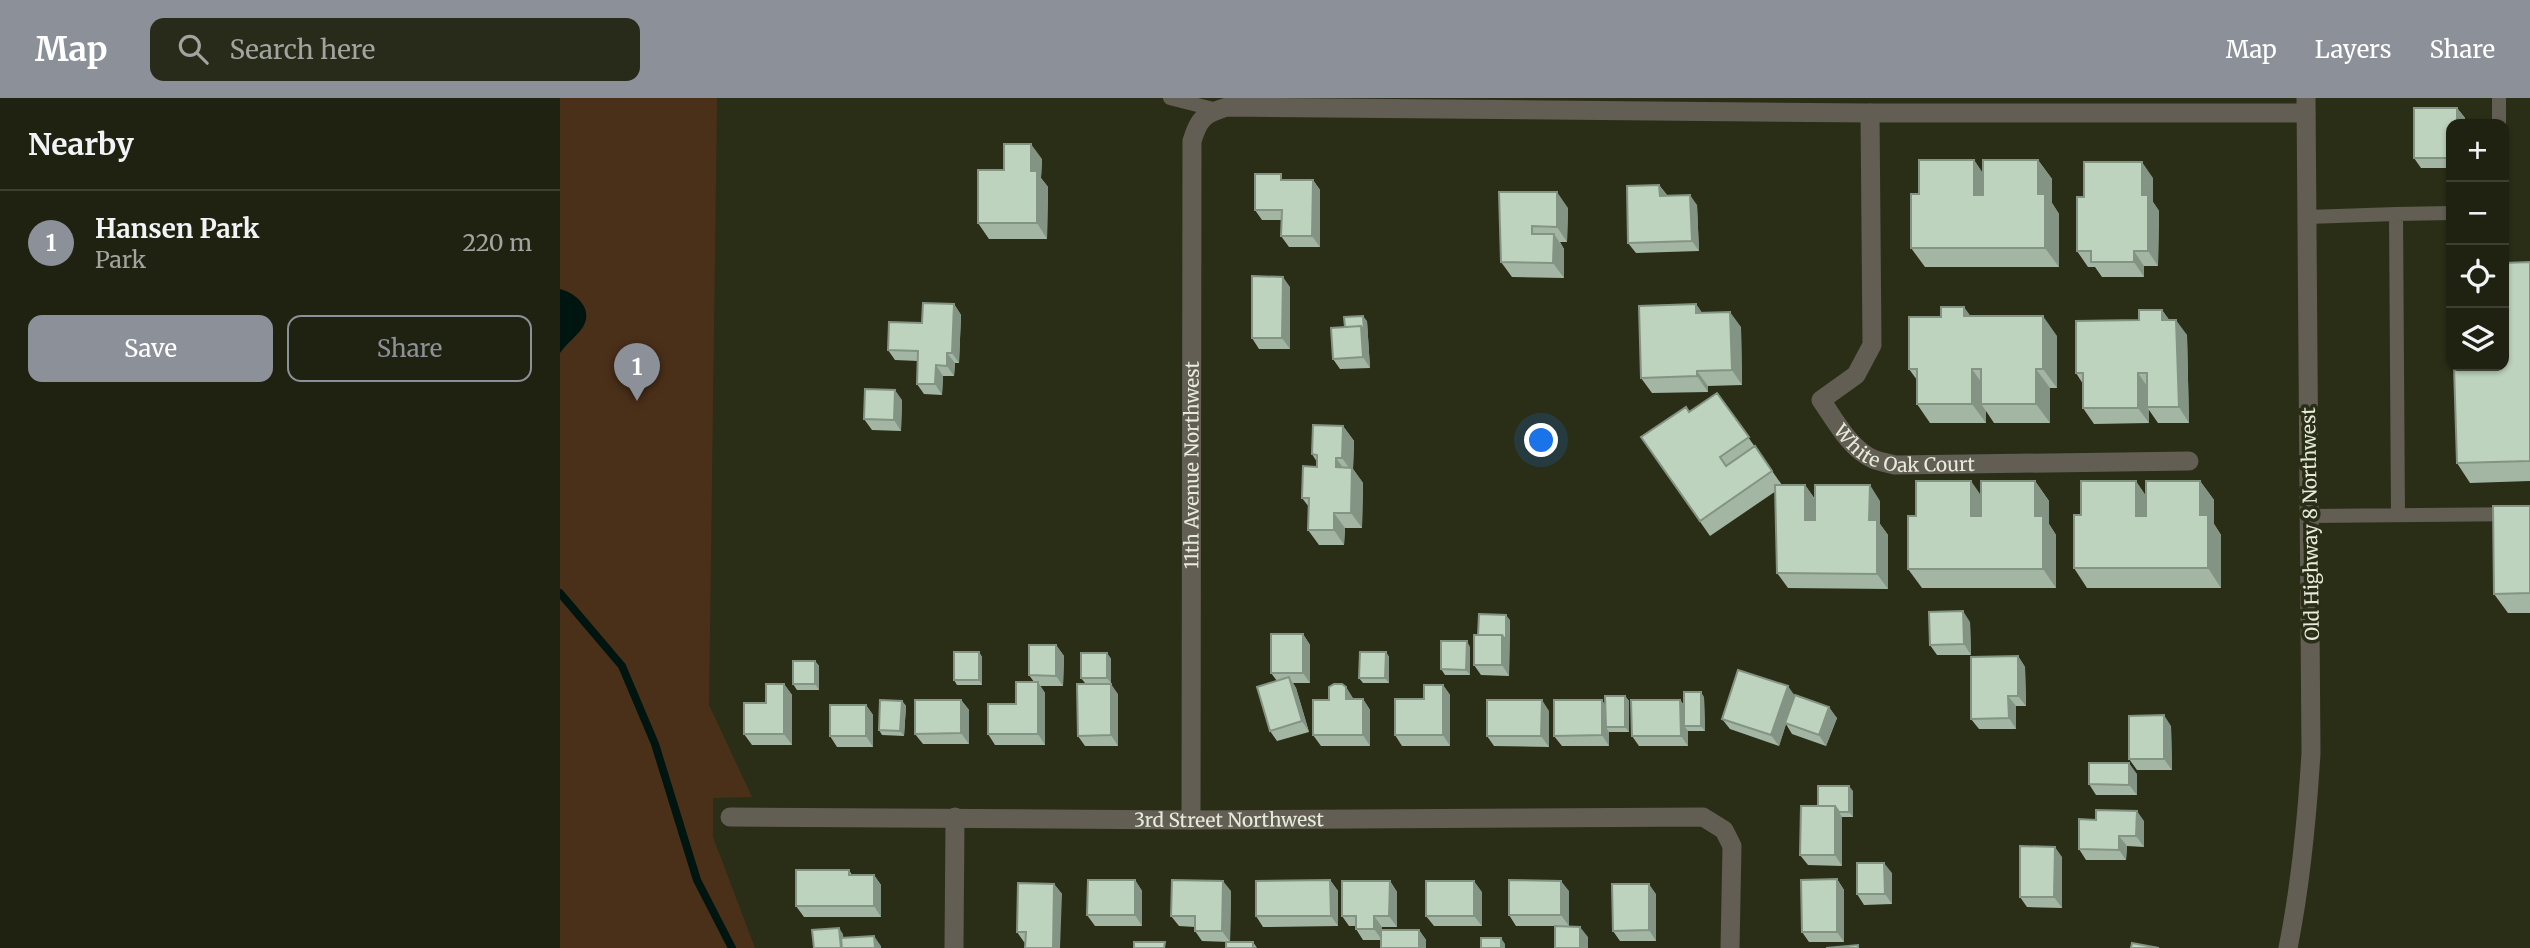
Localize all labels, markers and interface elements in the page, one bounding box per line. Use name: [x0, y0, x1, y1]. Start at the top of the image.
search box: [150, 18, 640, 81]
text: Map: [35, 29, 108, 70]
icon: search: [174, 30, 212, 68]
text: Search here: [230, 33, 375, 66]
text: Map: [2226, 34, 2277, 65]
text: Layers: [2315, 34, 2391, 65]
text: Share: [2429, 34, 2495, 65]
map controls: [2446, 119, 2509, 371]
button: +: [2446, 119, 2509, 182]
text: Nearby: [28, 125, 134, 163]
button: −: [2446, 182, 2509, 245]
text: Hansen Park: [95, 212, 259, 245]
text: 1: [46, 228, 56, 257]
text: 220 m: [462, 228, 532, 257]
text: Park: [95, 245, 146, 274]
button: locate: [2446, 245, 2509, 308]
button: layers: [2446, 308, 2509, 371]
button: Save: [28, 315, 273, 382]
button: Share: [287, 315, 532, 382]
pin: 1: [614, 343, 660, 401]
street label: 11th Avenue Northwest: [1179, 360, 1204, 569]
street label: Old Highway 8 Northwest: [2296, 406, 2324, 641]
street label: White Oak Court: [1828, 418, 1976, 477]
your location: [1524, 423, 1558, 457]
street label: 3rd Street Northwest: [1134, 807, 1325, 832]

